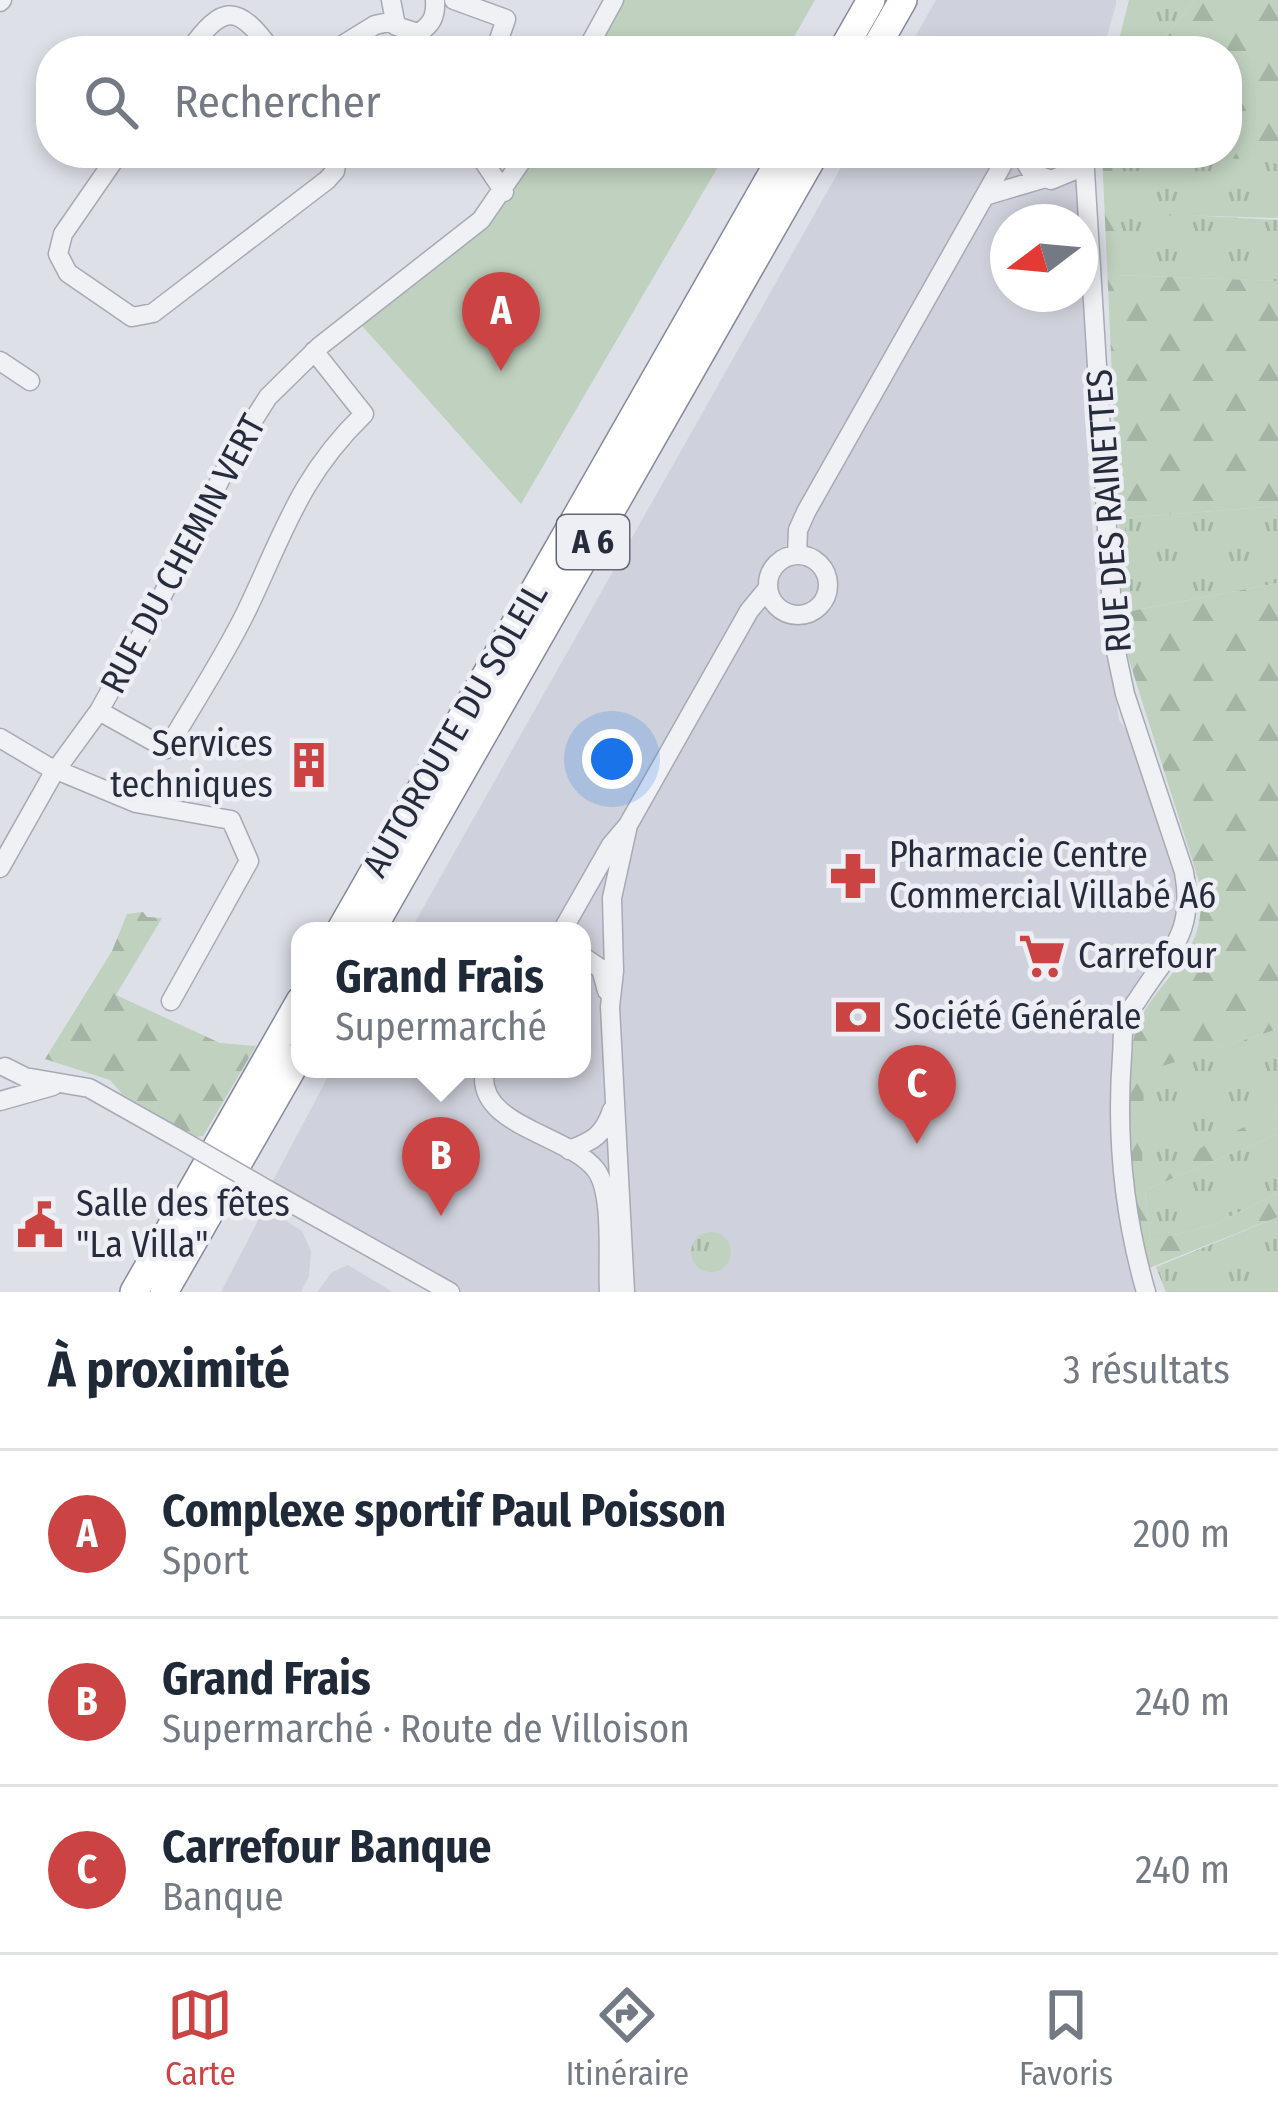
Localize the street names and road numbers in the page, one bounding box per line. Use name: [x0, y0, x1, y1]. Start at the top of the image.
street label: RUE DES RAINETTES: [1077, 368, 1141, 654]
street label: RUE DU CHEMIN VERT: [91, 407, 275, 701]
road number: A 6: [557, 515, 629, 569]
street label: AUTOROUTE DU SOLEIL: [353, 575, 557, 885]

